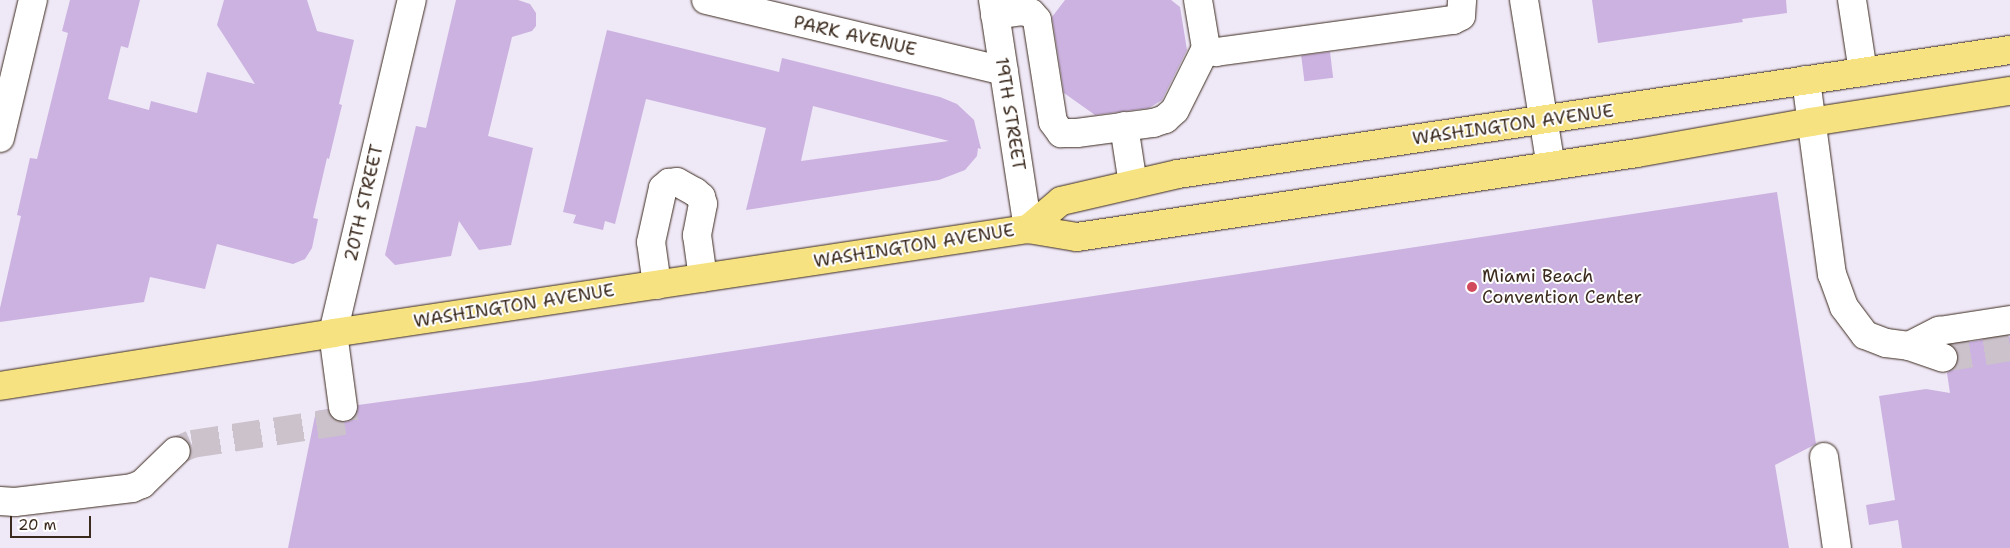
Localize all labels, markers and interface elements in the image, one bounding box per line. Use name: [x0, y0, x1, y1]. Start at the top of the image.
street label: PARK AVENUE: [791, 11, 919, 61]
street label: 19TH STREET: [990, 56, 1030, 172]
street label: WASHINGTON AVENUE: [1411, 100, 1615, 150]
street label: 20TH STREET: [340, 142, 388, 264]
street label: WASHINGTON AVENUE: [812, 219, 1016, 273]
place label: Miami Beach Convention Center: [1482, 266, 1642, 308]
street label: WASHINGTON AVENUE: [412, 279, 616, 333]
marker: Miami Beach Convention Center: [1466, 281, 1478, 293]
scale bar: [12, 506, 94, 538]
text: 20 m: [18, 515, 57, 535]

